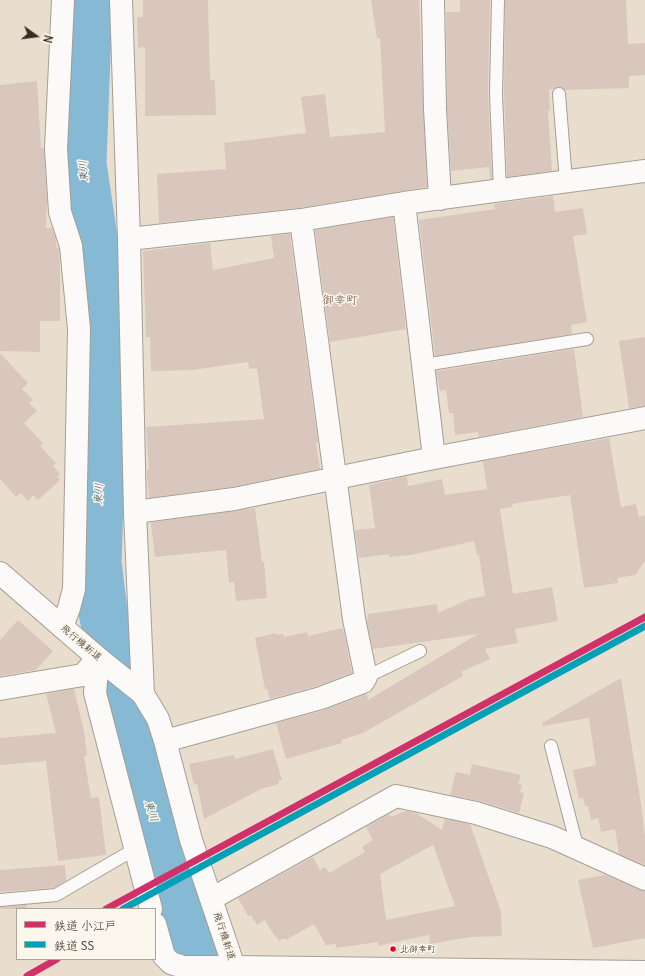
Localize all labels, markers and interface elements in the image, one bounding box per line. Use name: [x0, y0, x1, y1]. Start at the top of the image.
north arrow: [16, 16, 56, 56]
text: N: [40, 34, 55, 44]
water label: 東川: [76, 159, 92, 183]
district label: 御幸町: [322, 294, 358, 308]
water label: 東川: [92, 483, 106, 505]
street label: 飛行機新道: [58, 622, 104, 664]
water label: 東川: [141, 799, 161, 823]
legend: [16, 908, 156, 960]
street label: 飛行機新道: [211, 910, 237, 962]
text: 鉄道 小江戸: [54, 918, 117, 933]
text: 鉄道 SS: [54, 938, 94, 953]
marker: 北御幸町: [388, 944, 398, 954]
place label: 北御幸町: [400, 944, 436, 954]

